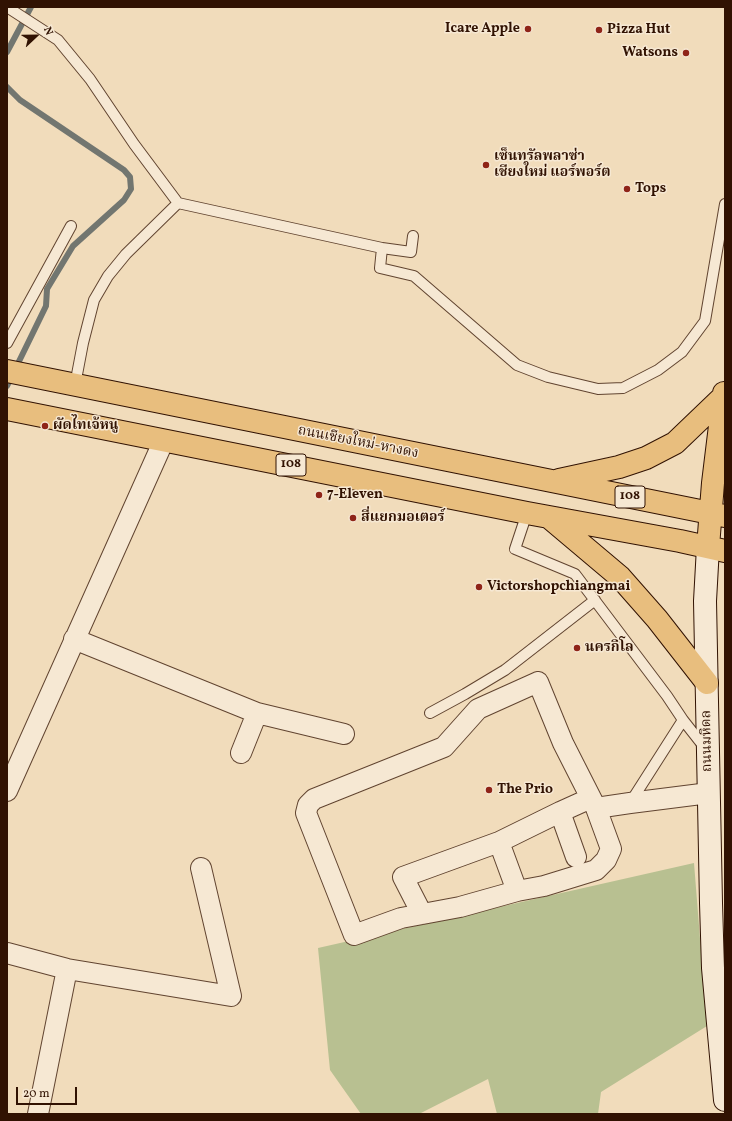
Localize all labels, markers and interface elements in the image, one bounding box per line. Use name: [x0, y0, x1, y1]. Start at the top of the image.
north arrow: [16, 16, 56, 56]
place label: Icare Apple: [445, 21, 520, 37]
place label: Pizza Hut: [607, 22, 670, 38]
marker: Icare Apple: [523, 24, 533, 34]
text: N: [39, 25, 56, 38]
marker: Pizza Hut: [594, 25, 604, 35]
place label: Watsons: [622, 45, 678, 61]
marker: Watsons: [681, 48, 691, 58]
place label: เซ็นทรัลพลาซ่า เชียงใหม่ แอร์พอร์ต: [494, 149, 611, 182]
marker: เซ็นทรัลพลาซ่า เชียงใหม่ แอร์พอร์ต: [481, 160, 491, 170]
place label: Tops: [635, 181, 666, 197]
marker: Tops: [622, 184, 632, 194]
place label: ผัดไทเจ้หนู: [53, 418, 118, 434]
marker: ผัดไทเจ้หนู: [40, 421, 50, 431]
street label: ถนนเชียงใหม่-หางดง: [296, 423, 420, 463]
road number: 108: [276, 454, 306, 476]
road number: 108: [615, 486, 645, 508]
place label: 7-Eleven: [327, 487, 383, 503]
marker: 7-Eleven: [314, 490, 324, 500]
place label: สี่แยกมอเตอร์: [361, 510, 445, 526]
marker: สี่แยกมอเตอร์: [348, 513, 358, 523]
place label: Victorshopchiangmai: [487, 579, 630, 595]
marker: Victorshopchiangmai: [474, 582, 484, 592]
place label: นครกิโล: [585, 640, 634, 656]
marker: นครกิโล: [572, 643, 582, 653]
street label: ถนนมหิดล: [699, 710, 717, 772]
place label: The Prio: [497, 782, 553, 798]
marker: The Prio: [484, 785, 494, 795]
scale bar: [18, 1079, 79, 1105]
text: 20 m: [23, 1086, 50, 1102]

